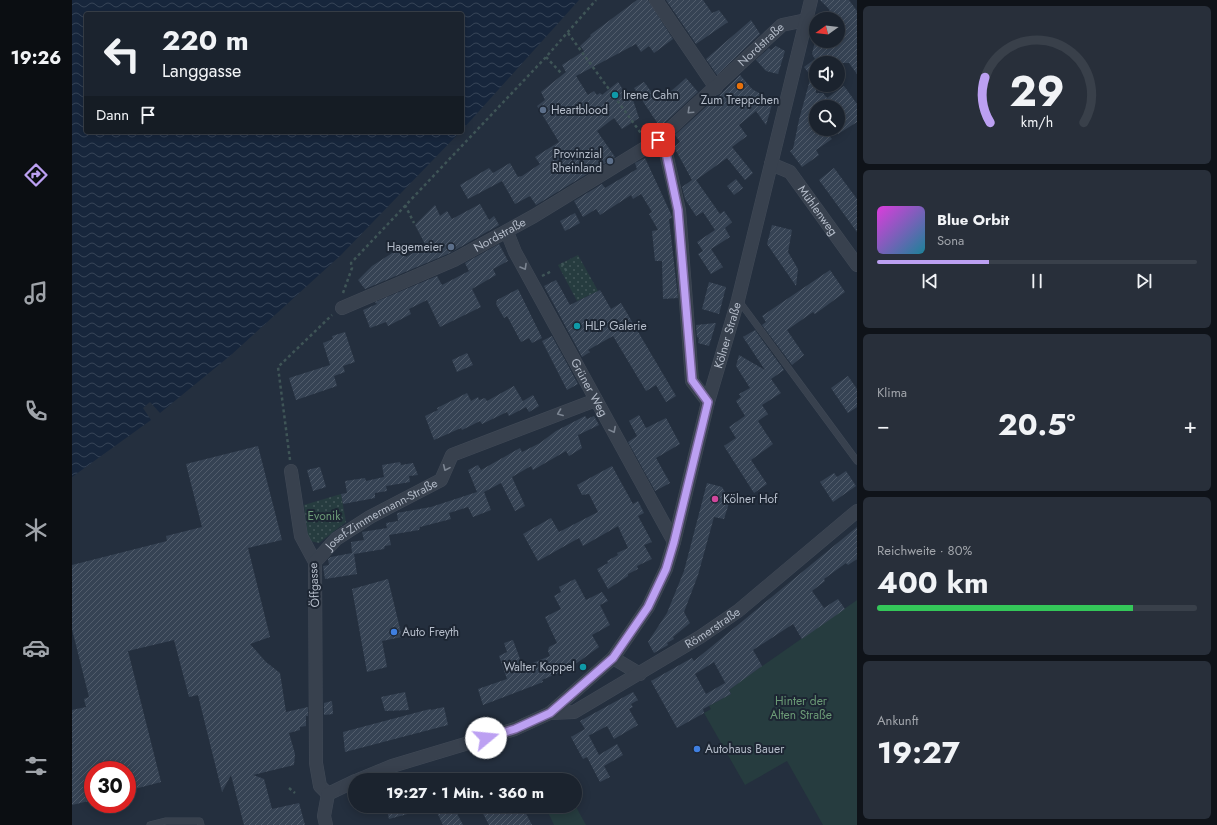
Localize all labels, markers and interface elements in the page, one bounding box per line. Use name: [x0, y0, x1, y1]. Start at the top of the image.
north arrow: [809, 12, 845, 48]
map controls: [809, 12, 845, 136]
street label: Nordstraße: [734, 18, 788, 71]
text: 220 m: [162, 20, 249, 61]
icon: left: [96, 28, 148, 80]
text: 19:26: [11, 45, 61, 71]
button: sound: [809, 56, 845, 92]
text: Langgasse: [162, 58, 241, 84]
text: 29: [1009, 61, 1065, 122]
marker: Zum Treppchen: [735, 81, 745, 91]
place label: Irene Cahn: [623, 86, 679, 104]
marker: Irene Cahn: [610, 90, 620, 100]
place label: Zum Treppchen: [701, 91, 779, 109]
button: search: [809, 100, 845, 136]
place label: Heartblood: [551, 101, 608, 119]
text: Dann: [96, 104, 129, 126]
icon: arrive: [137, 104, 159, 126]
marker: Heartblood: [538, 105, 548, 115]
one-way arrow: [687, 106, 695, 114]
text: km/h: [1021, 111, 1053, 131]
pin: [641, 123, 675, 157]
icon: arrive: [647, 129, 669, 151]
place label: Provinzial Rheinland: [552, 145, 602, 177]
marker: Provinzial Rheinland: [605, 156, 615, 166]
icon: directions: [22, 161, 50, 189]
street label: Mühlenweg: [793, 181, 842, 239]
text: Blue Orbit: [937, 209, 1009, 231]
street label: Nordstraße: [470, 213, 529, 257]
text: Sona: [937, 231, 964, 250]
place label: Hagemeier: [387, 238, 444, 256]
marker: Hagemeier: [446, 242, 456, 252]
one-way arrow: [519, 263, 527, 270]
icon: previous: [919, 270, 941, 292]
icon: pause: [1026, 270, 1048, 292]
icon: next: [1133, 270, 1155, 292]
icon: music: [22, 279, 50, 307]
street label: Kölner Straße: [709, 300, 746, 371]
place label: HLP Galerie: [585, 317, 647, 335]
marker: HLP Galerie: [572, 321, 582, 331]
street label: Grüner Weg: [566, 355, 613, 420]
text: Klima: [877, 383, 907, 402]
icon: phone: [22, 397, 50, 425]
text: 20.5°: [998, 403, 1075, 446]
one-way arrow: [556, 409, 563, 417]
text: −: [877, 409, 890, 441]
text: +: [1183, 409, 1197, 441]
one-way arrow: [608, 426, 615, 433]
one-way arrow: [443, 464, 451, 472]
street label: Josef-Zimmermann-Straße: [320, 474, 441, 555]
place label: Kölner Hof: [723, 490, 778, 508]
marker: Kölner Hof: [710, 494, 720, 504]
park label: Evonik: [308, 507, 341, 525]
icon: climate: [22, 516, 50, 544]
text: Reichweite · 80%: [877, 541, 972, 560]
text: 400 km: [877, 561, 989, 604]
street label: Öffgasse: [304, 562, 324, 608]
street label: Römerstraße: [681, 603, 744, 653]
place label: Auto Freyth: [402, 623, 459, 641]
marker: Auto Freyth: [389, 627, 399, 637]
icon: car: [22, 634, 50, 662]
place label: Walter Koppel: [503, 658, 575, 676]
marker: Walter Koppel: [578, 662, 588, 672]
park label: Hinter der Alten Straße: [770, 692, 832, 724]
text: Ankunft: [877, 711, 918, 730]
position arrow: [465, 717, 507, 759]
text: 19:27: [877, 731, 960, 774]
place label: Autohaus Bauer: [705, 740, 785, 758]
marker: Autohaus Bauer: [692, 744, 702, 754]
icon: filters: [22, 752, 50, 780]
speed limit sign: 30: [84, 761, 136, 813]
text: 19:27 · 1 Min. · 360 m: [386, 782, 544, 804]

